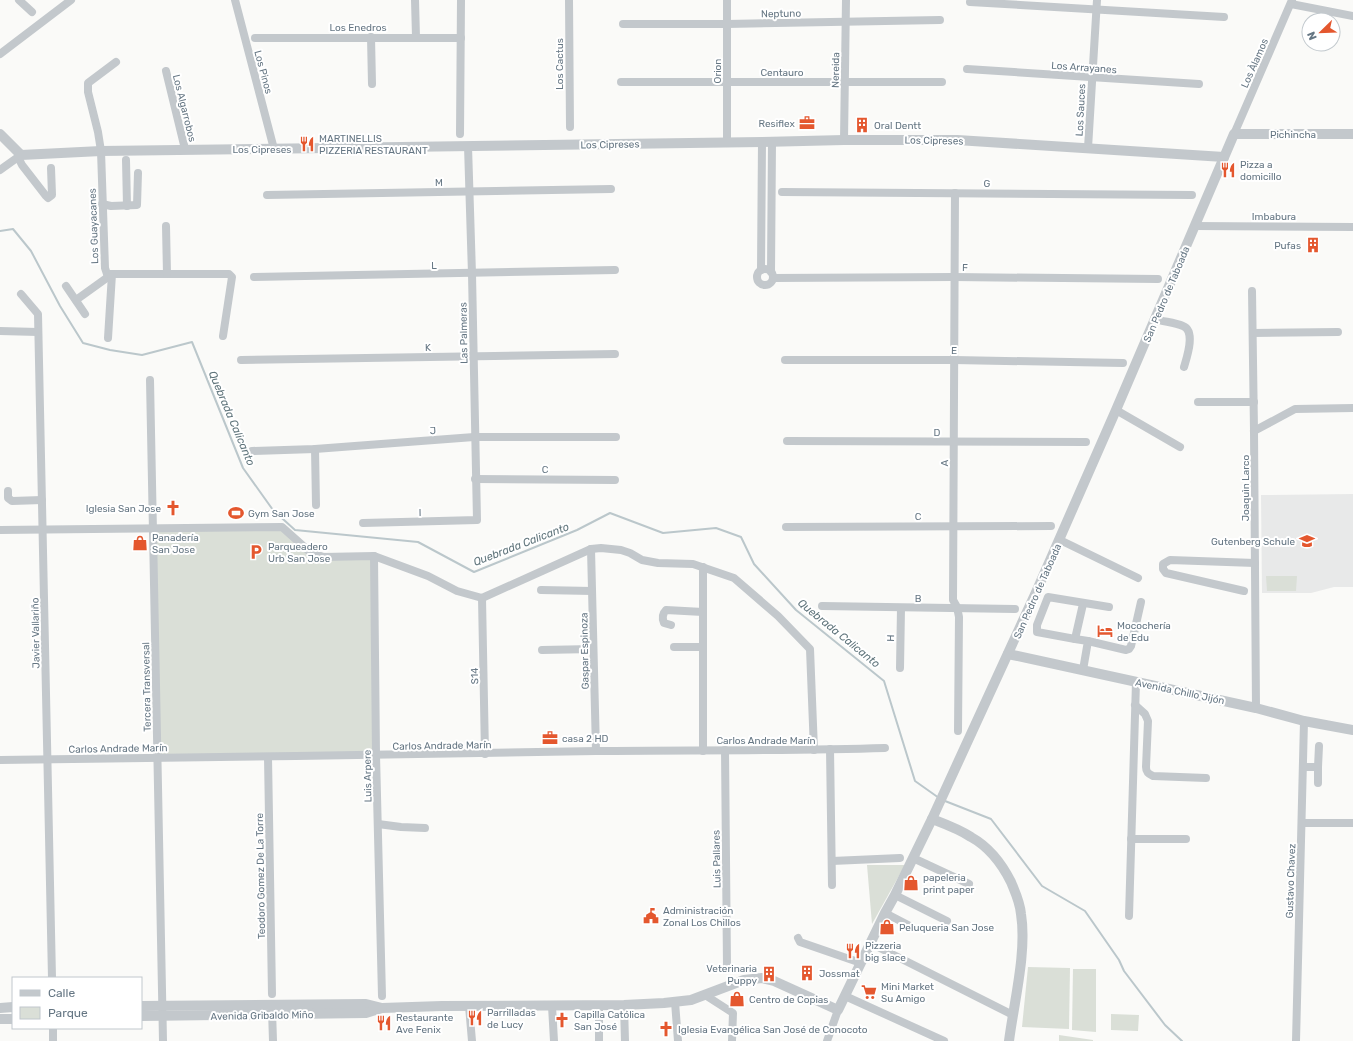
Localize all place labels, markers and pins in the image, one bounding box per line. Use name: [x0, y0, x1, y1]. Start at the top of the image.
office icon: Resiflex: [798, 114, 816, 132]
building icon: Oral Dentt: [853, 116, 871, 134]
place label: Resiflex: [759, 118, 796, 130]
place label: Oral Dentt: [874, 120, 921, 132]
place label: MARTINELLIS PIZZERIA RESTAURANT: [319, 133, 428, 157]
restaurant icon: MARTINELLIS PIZZERIA RESTAURANT: [298, 135, 316, 153]
place label: Pizza a domicillo: [1240, 159, 1282, 183]
restaurant icon: Pizza a domicillo: [1219, 161, 1237, 179]
building icon: Pufas: [1304, 236, 1322, 254]
place label: Pufas: [1274, 240, 1301, 252]
church icon: Iglesia San Jose: [164, 499, 182, 517]
place label: Iglesia San Jose: [86, 503, 161, 515]
sports icon: Gym San Jose: [227, 504, 245, 522]
place label: Gym San Jose: [248, 508, 315, 520]
place label: Panadería San Jose: [152, 532, 199, 556]
school or university icon: Gutenberg Schule: [1298, 532, 1316, 550]
shop icon: Panadería San Jose: [131, 534, 149, 552]
place label: Gutenberg Schule: [1211, 536, 1295, 548]
place label: Parqueadero Urb San Jose: [268, 541, 331, 565]
parking icon: Parqueadero Urb San Jose: [247, 543, 265, 561]
place label: Mocochería de Edu: [1117, 620, 1171, 644]
hotel icon: Mocochería de Edu: [1096, 622, 1114, 640]
office icon: casa 2 HD: [541, 729, 559, 747]
place label: casa 2 HD: [562, 733, 609, 745]
place label: papeleria print paper: [923, 872, 975, 896]
shop icon: papeleria print paper: [902, 874, 920, 892]
place label: Administración Zonal Los Chillos: [663, 905, 741, 929]
public building icon: Administración Zonal Los Chillos: [642, 907, 660, 925]
shop icon: Peluqueria San Jose: [878, 918, 896, 936]
place label: Peluqueria San Jose: [899, 922, 995, 934]
place label: Pizzeria big slace: [865, 940, 906, 964]
restaurant icon: Pizzeria big slace: [844, 942, 862, 960]
place label: Veterinaria Puppy: [706, 963, 757, 987]
building icon: Jossmat: [798, 964, 816, 982]
building icon: Veterinaria Puppy: [760, 965, 778, 983]
place label: Jossmat: [819, 968, 860, 980]
place label: Mini Market Su Amigo: [881, 981, 934, 1005]
supermarket icon: Mini Market Su Amigo: [860, 983, 878, 1001]
shop icon: Centro de Copias: [728, 990, 746, 1008]
place label: Centro de Copias: [749, 994, 828, 1006]
place label: Parrilladas de Lucy: [487, 1007, 536, 1031]
restaurant icon: Parrilladas de Lucy: [466, 1009, 484, 1027]
place label: Capilla Católica San José: [574, 1009, 645, 1033]
church icon: Capilla Católica San José: [553, 1011, 571, 1029]
place label: Restaurante Ave Fenix: [396, 1012, 454, 1036]
restaurant icon: Restaurante Ave Fenix: [375, 1014, 393, 1032]
church icon: Iglesia Evangélica San José de Conocoto: [657, 1020, 675, 1038]
place label: Iglesia Evangélica San José de Conocoto: [678, 1024, 868, 1036]

